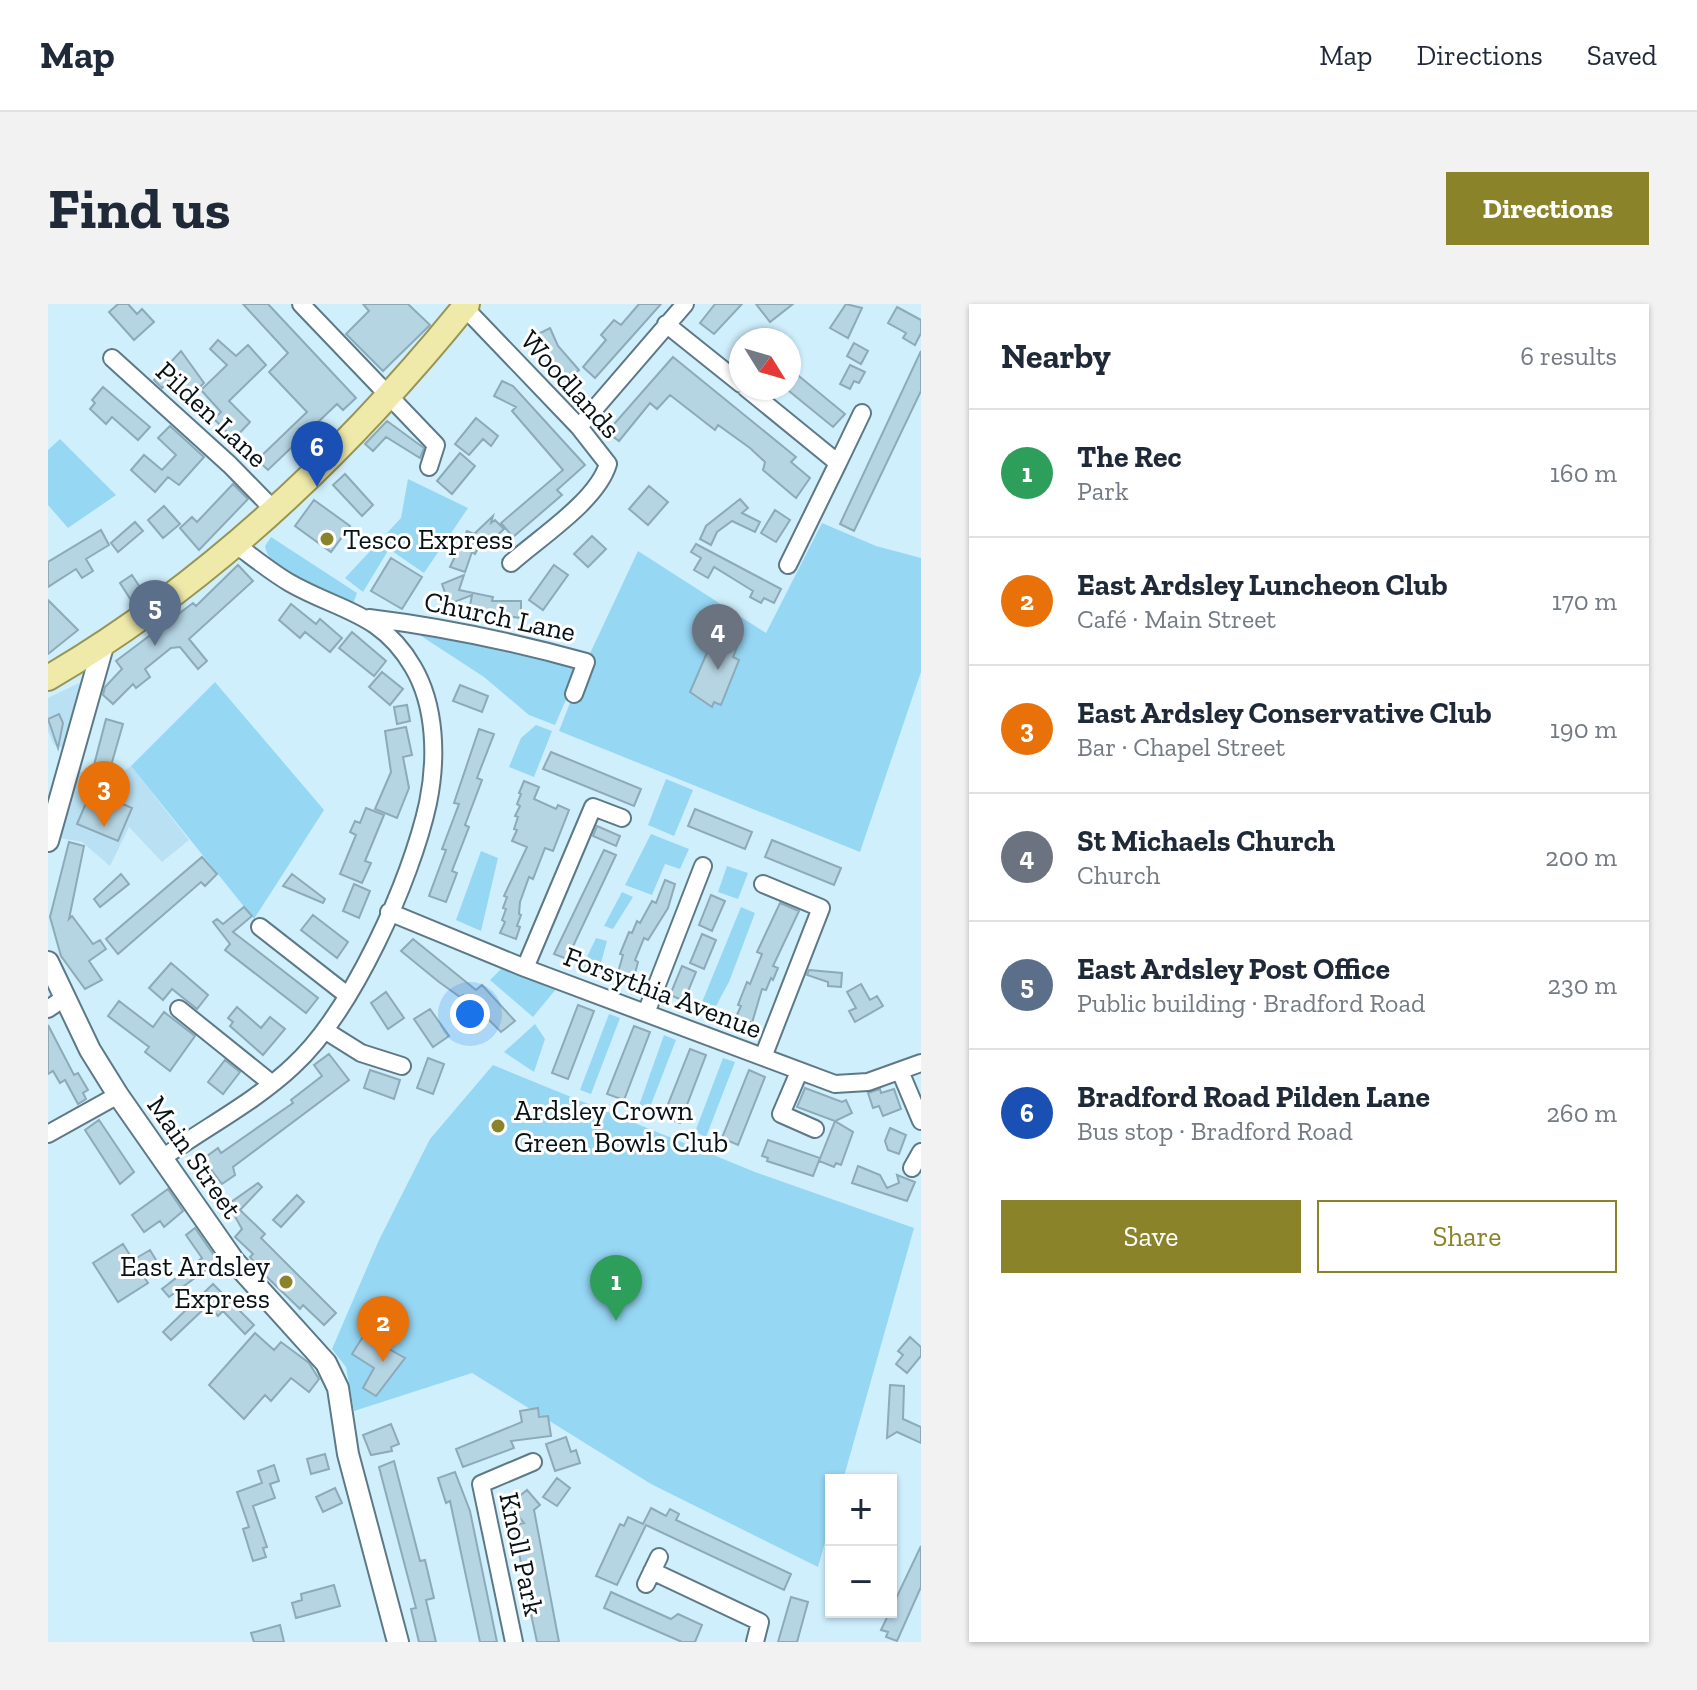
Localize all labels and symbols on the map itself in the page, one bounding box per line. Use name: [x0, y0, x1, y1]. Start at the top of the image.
street label: Woodlands: [514, 324, 628, 445]
north arrow: [729, 328, 801, 400]
street label: Pilden Lane: [149, 354, 274, 474]
pin: 6: [291, 421, 343, 487]
place label: Tesco Express: [343, 523, 513, 556]
marker: Tesco Express: [318, 530, 336, 548]
pin: 5: [129, 580, 181, 646]
street label: Church Lane: [421, 584, 579, 649]
pin: 4: [692, 604, 744, 670]
pin: 3: [78, 761, 130, 827]
street label: Forsythia Avenue: [559, 940, 766, 1045]
your location: [450, 994, 490, 1034]
street label: Main Street: [140, 1090, 249, 1225]
place label: Ardsley Crown Green Bowls Club: [514, 1094, 728, 1159]
marker: Ardsley Crown Green Bowls Club: [489, 1117, 507, 1135]
place label: East Ardsley Express: [120, 1250, 271, 1315]
pin: 1: [590, 1255, 642, 1321]
marker: East Ardsley Express: [277, 1273, 295, 1291]
pin: 2: [357, 1296, 409, 1362]
street label: Knoll Park: [492, 1489, 551, 1619]

